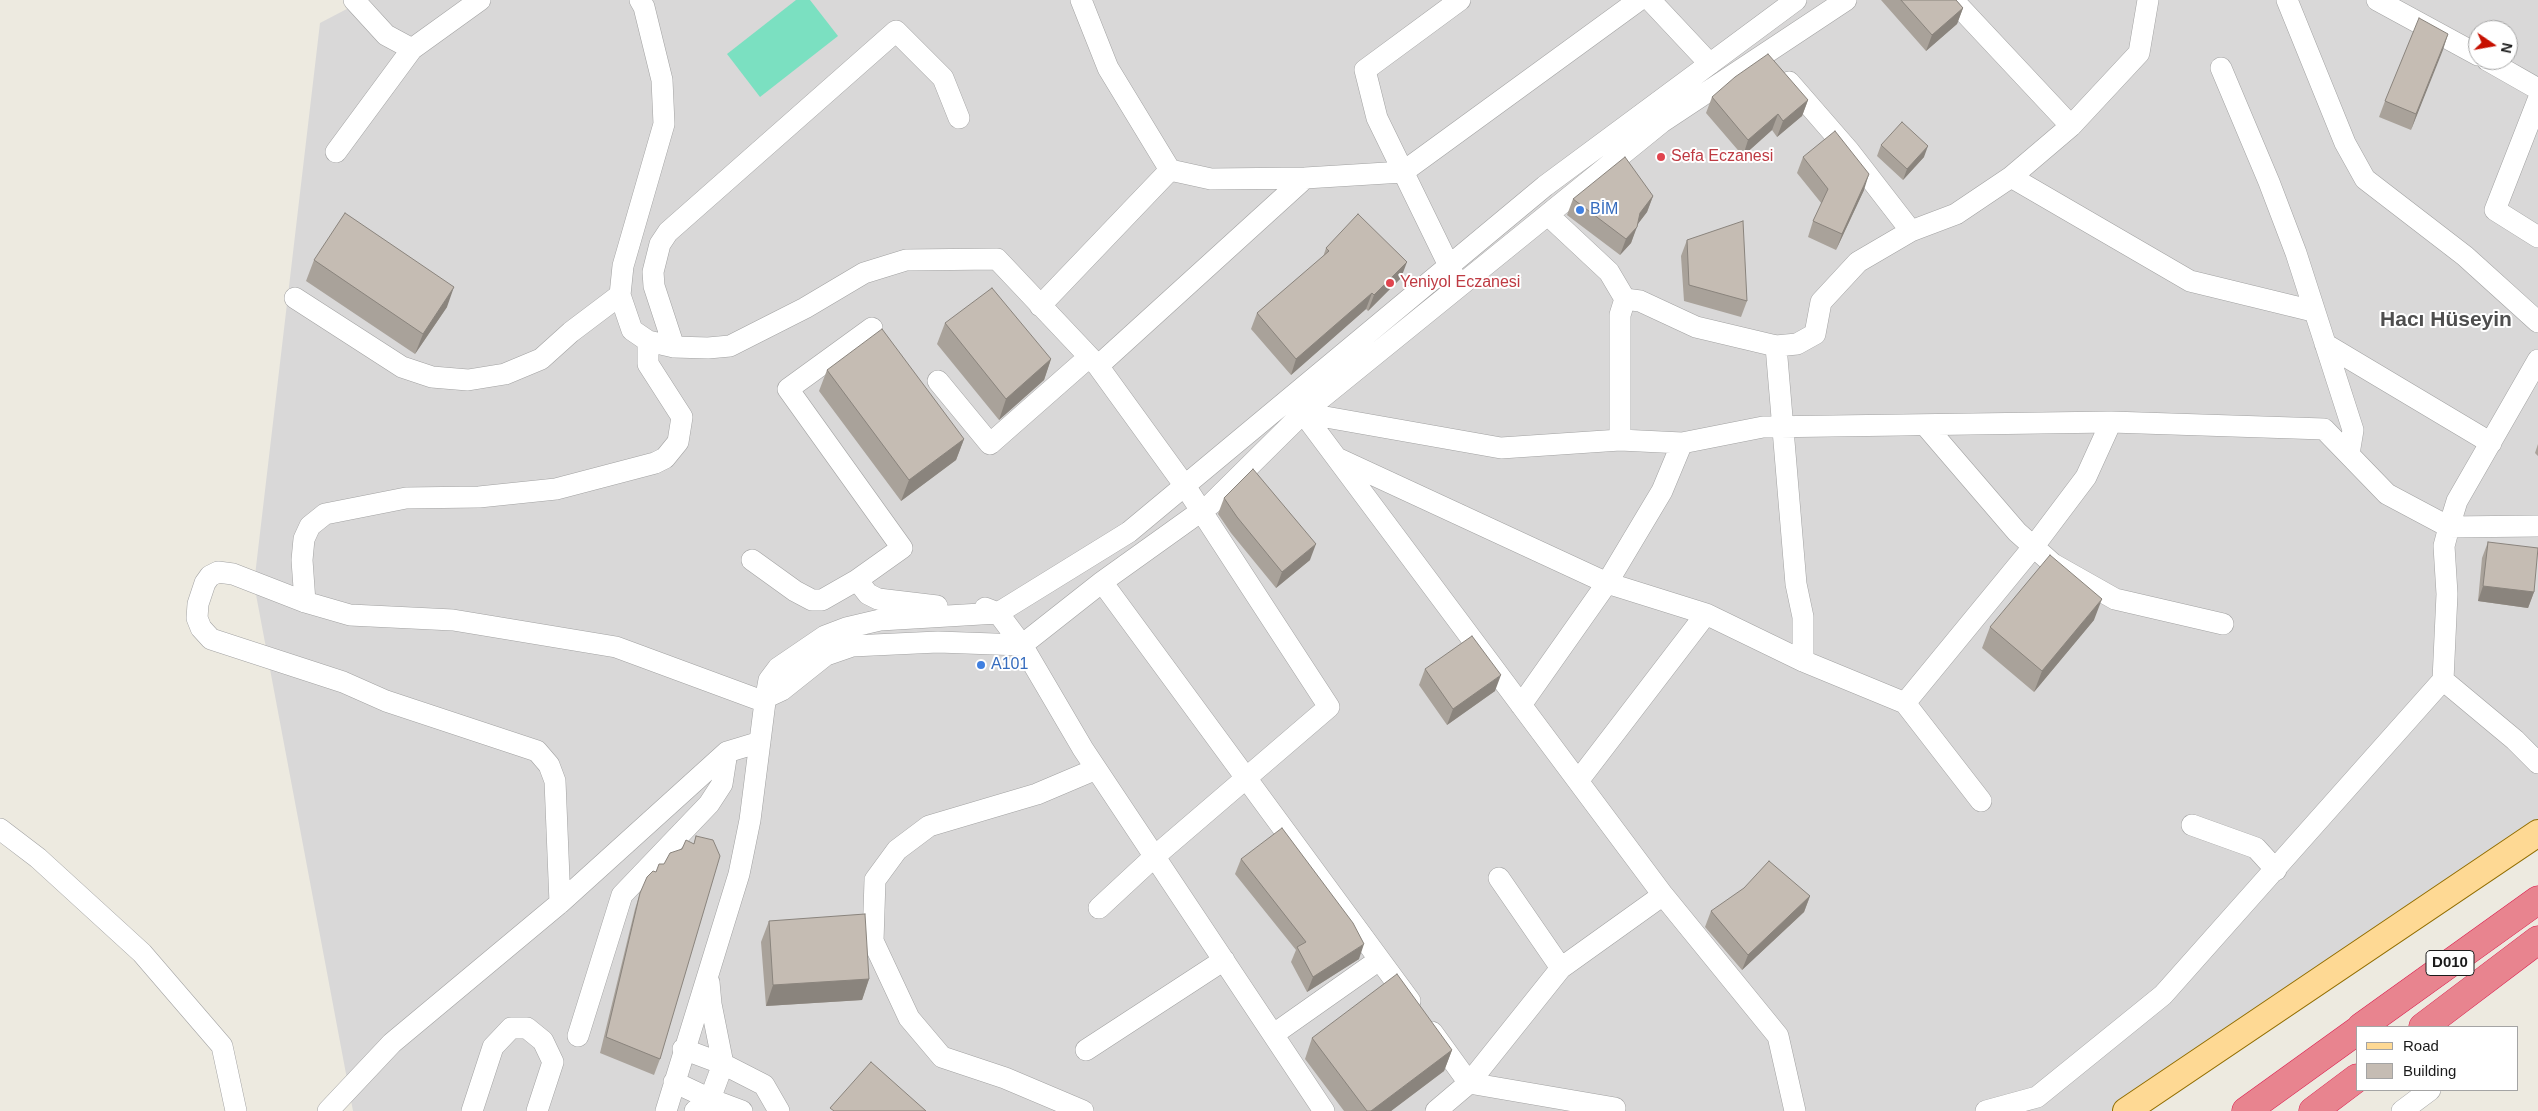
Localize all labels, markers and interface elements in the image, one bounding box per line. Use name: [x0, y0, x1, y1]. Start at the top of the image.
north arrow: [2468, 20, 2518, 70]
text: N: [2498, 41, 2516, 55]
place label: Sefa Eczanesi: [1671, 147, 1773, 167]
marker: Sefa Eczanesi: [1655, 151, 1667, 163]
place label: BİM: [1590, 200, 1618, 220]
marker: BİM: [1574, 204, 1586, 216]
place label: Yeniyol Eczanesi: [1400, 273, 1520, 293]
marker: Yeniyol Eczanesi: [1384, 277, 1396, 289]
district label: Hacı Hüseyin: [2380, 307, 2512, 333]
place label: A101: [991, 655, 1028, 675]
marker: A101: [975, 659, 987, 671]
road number: D010: [2426, 950, 2474, 976]
legend: [2356, 1026, 2518, 1091]
text: Road: [2403, 1037, 2439, 1054]
text: Building: [2403, 1062, 2456, 1079]

